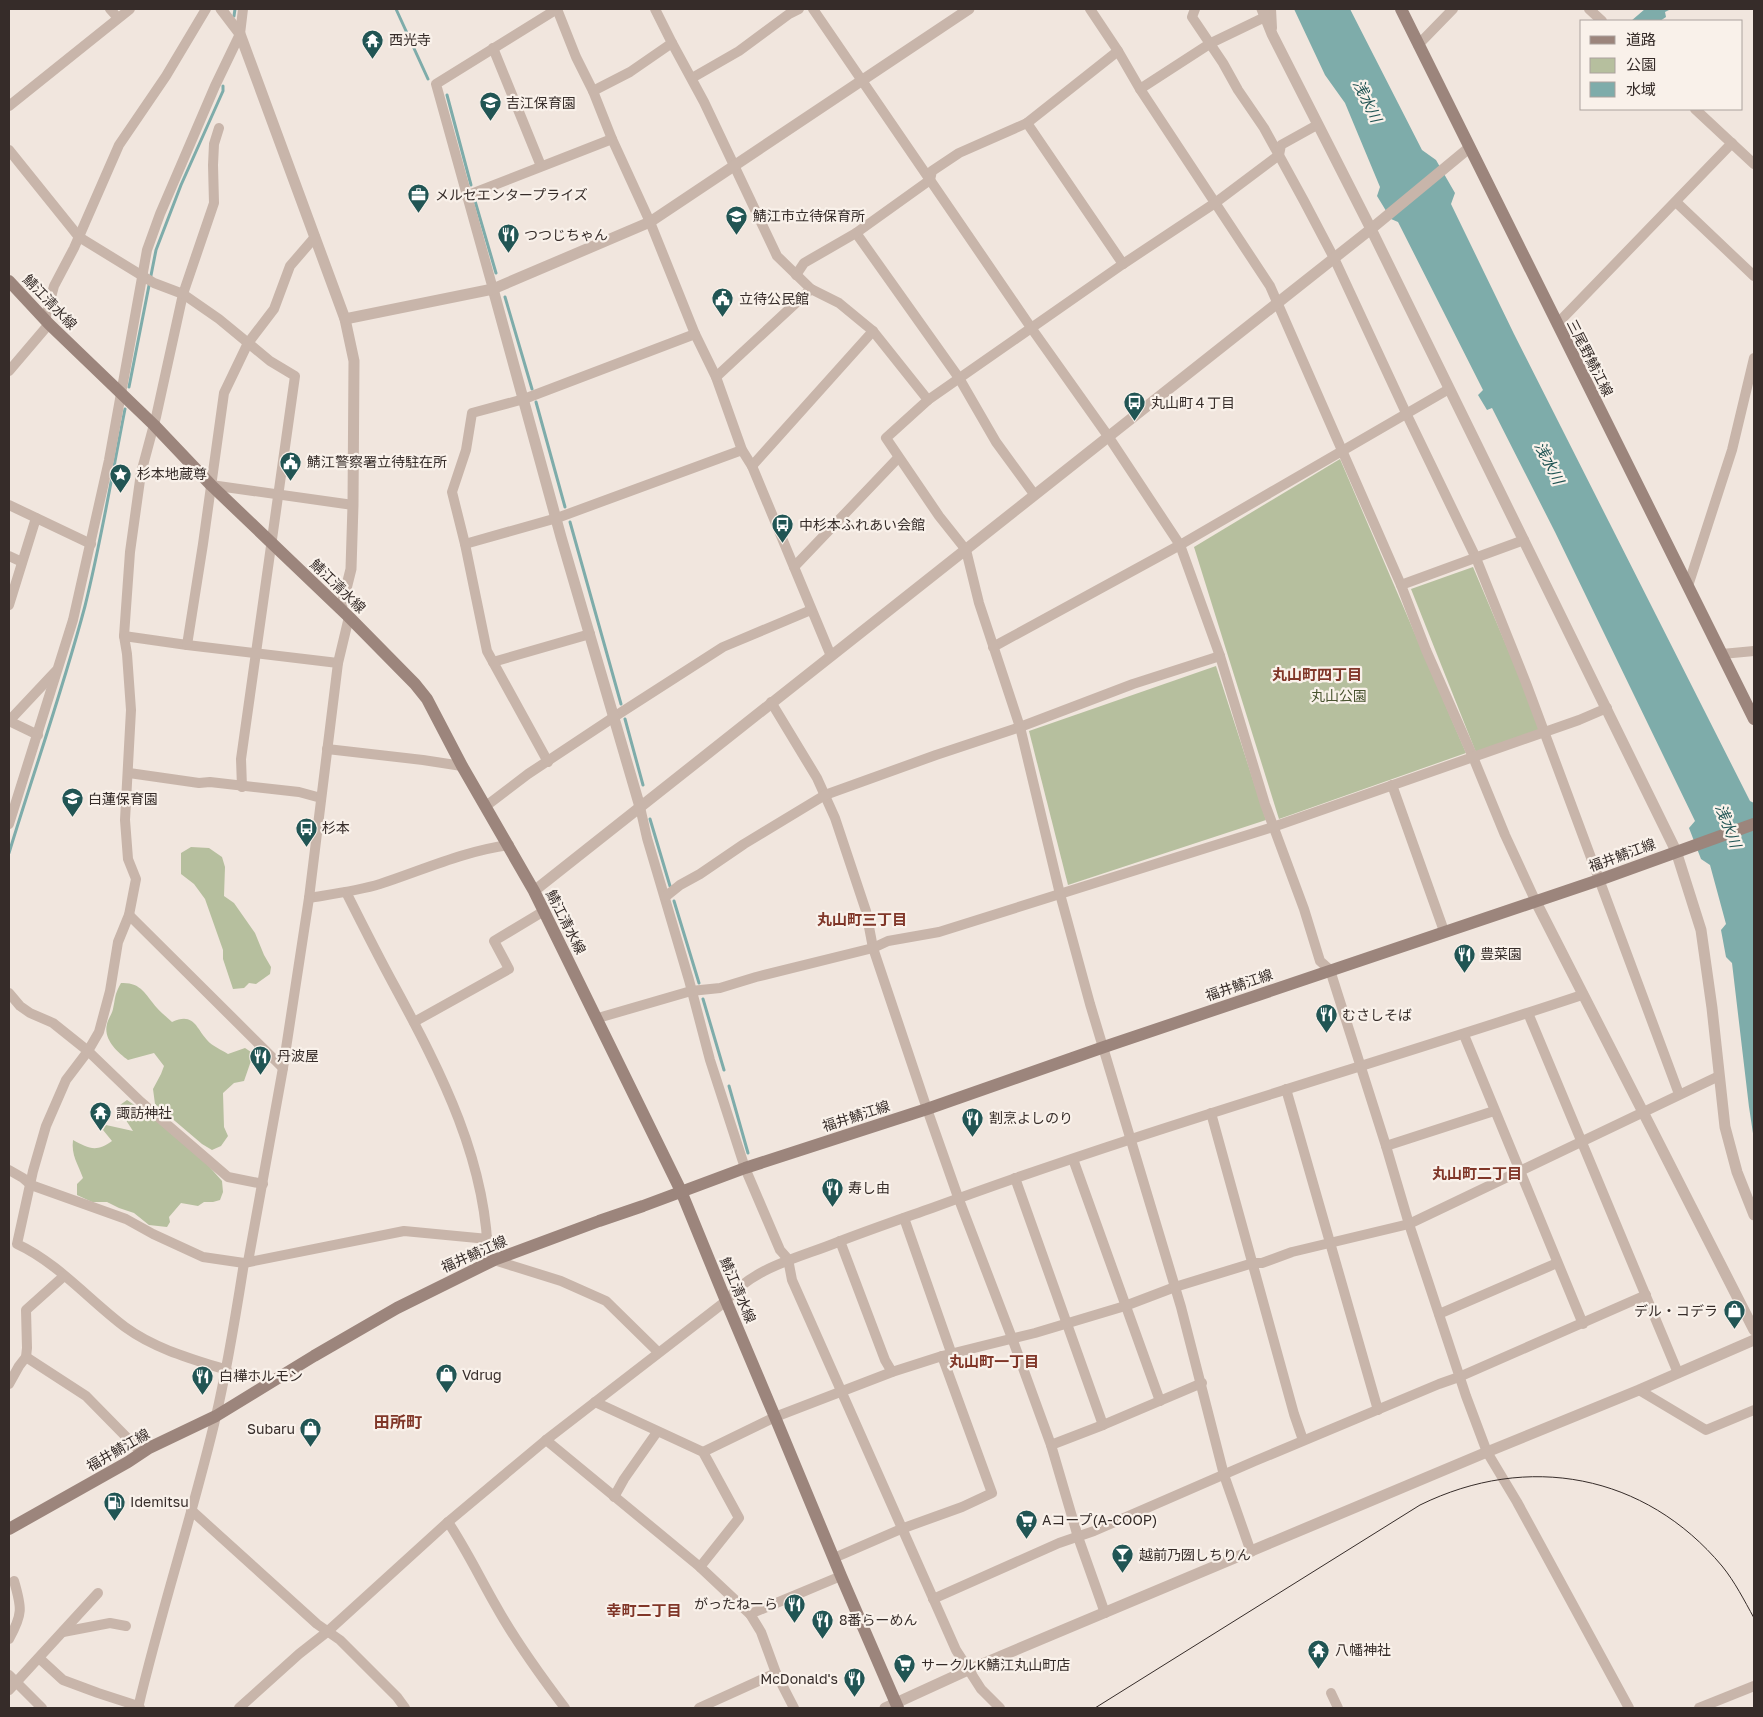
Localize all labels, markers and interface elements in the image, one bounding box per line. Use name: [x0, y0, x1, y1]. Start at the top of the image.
legend: [1580, 20, 1743, 110]
temple icon: 西光寺: [361, 28, 385, 59]
text: 道路: [1626, 30, 1656, 48]
place label: 西光寺: [389, 31, 431, 48]
text: 公園: [1626, 55, 1656, 73]
water label: 浅水川: [1350, 76, 1387, 127]
text: 水域: [1626, 80, 1656, 98]
school or university icon: 吉江保育園: [478, 91, 502, 122]
place label: 吉江保育園: [506, 94, 576, 111]
office icon: メルセエンタープライズ: [407, 183, 431, 214]
place label: メルセエンタープライズ: [435, 186, 588, 203]
school or university icon: 鯖江市立待保育所: [725, 204, 749, 235]
place label: 鯖江市立待保育所: [753, 207, 865, 224]
restaurant icon: つつじちゃん: [496, 223, 520, 254]
place label: つつじちゃん: [524, 226, 608, 243]
street label: 鯖江清水線: [20, 271, 81, 333]
public building icon: 立待公民館: [711, 287, 735, 318]
place label: 立待公民館: [739, 290, 809, 307]
street label: 三尾野鯖江線: [1564, 316, 1617, 399]
bus stop icon: 丸山町４丁目: [1123, 391, 1147, 422]
place label: 丸山町４丁目: [1151, 394, 1235, 411]
water label: 浅水川: [1532, 438, 1569, 488]
public building icon: 鯖江警察署立待駐在所: [279, 450, 303, 481]
place label: 鯖江警察署立待駐在所: [307, 453, 447, 470]
place icon: 杉本地蔵尊: [109, 462, 133, 493]
place label: 杉本地蔵尊: [137, 465, 207, 482]
bus stop icon: 中杉本ふれあい会館: [771, 513, 795, 544]
place label: 中杉本ふれあい会館: [799, 516, 925, 533]
street label: 鯖江清水線: [307, 555, 369, 616]
district label: 丸山町四丁目: [1272, 665, 1362, 683]
park label: 丸山公園: [1311, 687, 1367, 704]
school or university icon: 白蓮保育園: [60, 787, 84, 818]
place label: 白蓮保育園: [88, 790, 158, 807]
water label: 浅水川: [1712, 801, 1746, 852]
bus stop icon: 杉本: [294, 816, 318, 847]
place label: 杉本: [322, 819, 350, 836]
street label: 福井鯖江線: [1586, 835, 1658, 874]
street label: 鯖江清水線: [543, 887, 590, 957]
district label: 丸山町三丁目: [817, 910, 907, 928]
restaurant icon: 豊菜園: [1452, 942, 1476, 973]
place label: 豊菜園: [1480, 945, 1522, 962]
street label: 福井鯖江線: [1203, 965, 1275, 1004]
restaurant icon: むさしそば: [1314, 1003, 1338, 1034]
place label: むさしそば: [1342, 1006, 1412, 1023]
restaurant icon: 丹波屋: [249, 1044, 273, 1075]
place label: 丹波屋: [277, 1047, 319, 1064]
street label: 福井鯖江線: [820, 1097, 892, 1134]
temple icon: 諏訪神社: [88, 1101, 112, 1132]
place label: 諏訪神社: [116, 1104, 172, 1121]
restaurant icon: 割烹よしのり: [961, 1106, 985, 1137]
place label: 割烹よしのり: [989, 1109, 1073, 1126]
district label: 丸山町二丁目: [1432, 1164, 1522, 1182]
restaurant icon: 寿し由: [820, 1176, 844, 1207]
place label: 寿し由: [848, 1179, 890, 1196]
street label: 福井鯖江線: [438, 1232, 509, 1276]
street label: 鯖江清水線: [717, 1254, 760, 1325]
shop icon: デル・コデラ: [1722, 1299, 1746, 1330]
place label: デル・コデラ: [1634, 1302, 1718, 1319]
district label: 丸山町一丁目: [949, 1352, 1039, 1370]
shop icon: Vdrug: [434, 1363, 458, 1394]
restaurant icon: 白樺ホルモン: [191, 1364, 215, 1395]
place label: Vdrug: [462, 1366, 502, 1383]
place label: 白樺ホルモン: [219, 1367, 303, 1384]
district label: 田所町: [374, 1412, 422, 1432]
shop icon: Subaru: [299, 1417, 323, 1448]
place label: Subaru: [247, 1420, 295, 1437]
street label: 福井鯖江線: [83, 1425, 152, 1474]
fuel station icon: Idemitsu: [102, 1490, 126, 1521]
place label: Idemitsu: [130, 1493, 189, 1510]
supermarket icon: Aコープ(A-COOP): [1014, 1508, 1038, 1539]
place label: Aコープ(A-COOP): [1042, 1511, 1157, 1528]
bar icon: 越前乃圀しちりん: [1111, 1543, 1135, 1574]
place label: 越前乃圀しちりん: [1139, 1546, 1251, 1563]
restaurant icon: がったねーら: [782, 1592, 806, 1623]
place label: がったねーら: [694, 1595, 778, 1612]
district label: 幸町二丁目: [606, 1601, 682, 1619]
restaurant icon: 8番らーめん: [811, 1608, 835, 1639]
place label: 8番らーめん: [839, 1611, 918, 1628]
temple icon: 八幡神社: [1307, 1638, 1331, 1669]
place label: 八幡神社: [1335, 1641, 1391, 1658]
supermarket icon: サークルK鯖江丸山町店: [893, 1653, 917, 1684]
place label: サークルK鯖江丸山町店: [921, 1656, 1070, 1673]
restaurant icon: McDonald's: [842, 1667, 866, 1698]
place label: McDonald's: [760, 1670, 838, 1687]

